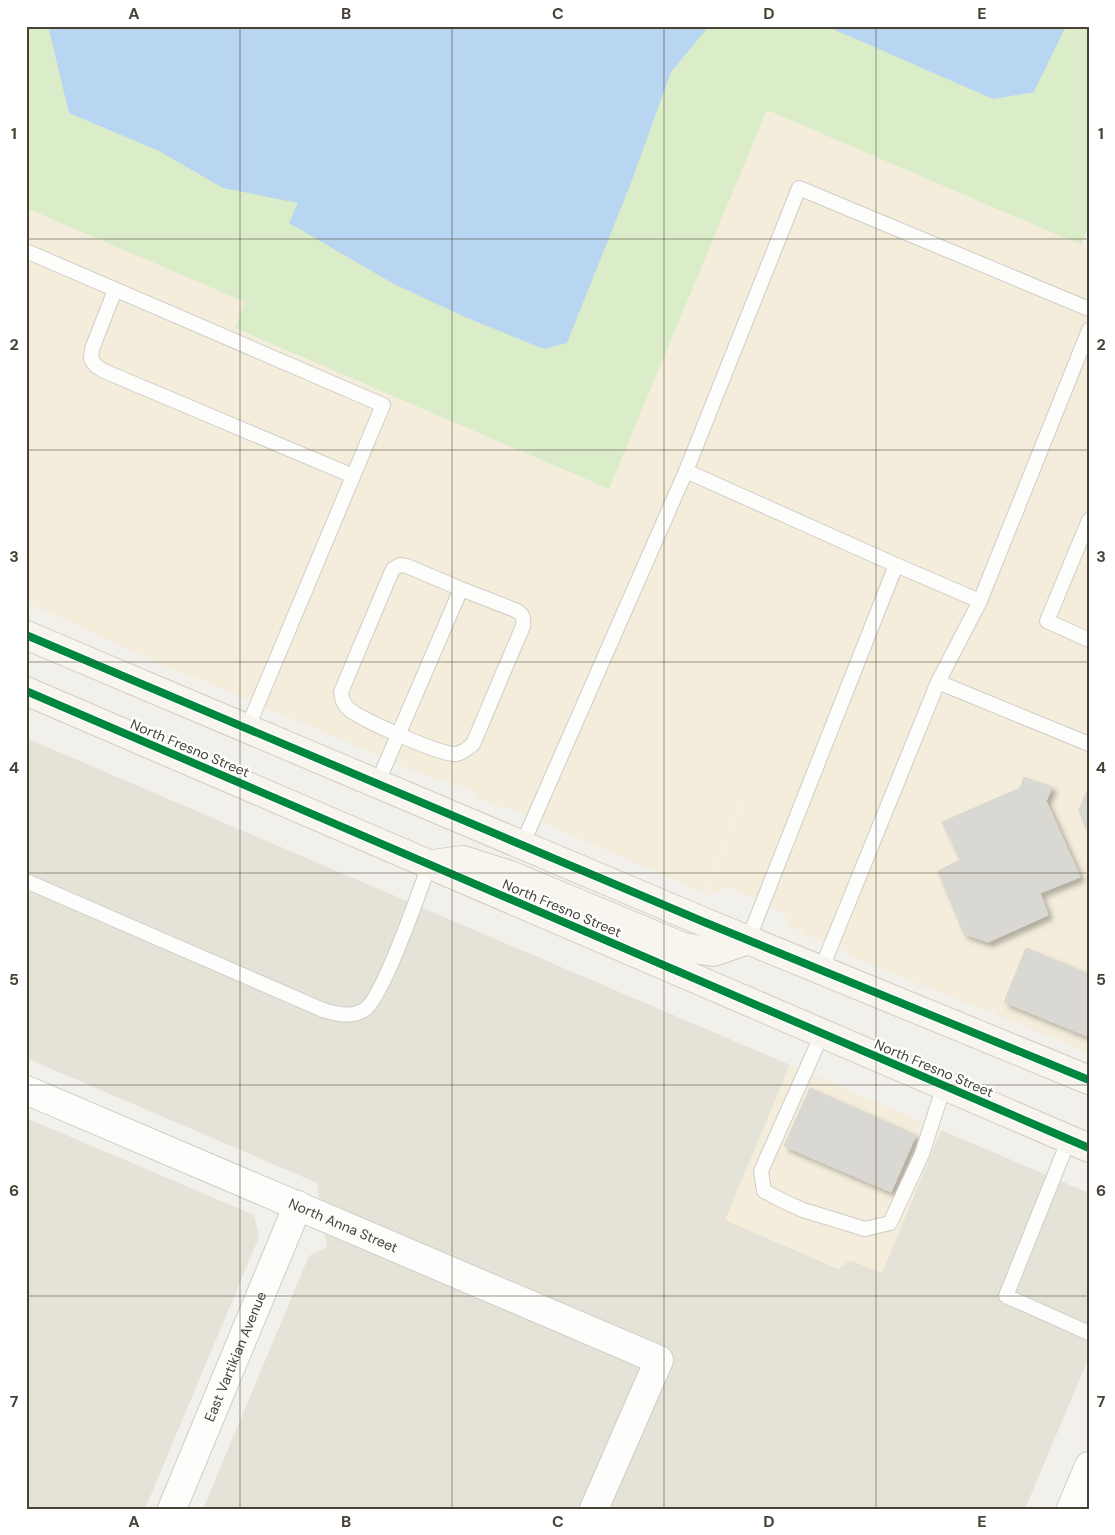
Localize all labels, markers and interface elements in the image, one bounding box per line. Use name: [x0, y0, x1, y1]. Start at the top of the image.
text: A: [128, 3, 140, 24]
text: B: [341, 3, 351, 24]
text: C: [552, 3, 564, 24]
text: D: [763, 3, 775, 24]
text: E: [977, 3, 987, 24]
text: 1: [11, 123, 17, 144]
text: 1: [1098, 123, 1104, 144]
text: 2: [9, 334, 19, 355]
text: 2: [1096, 334, 1106, 355]
text: 3: [9, 546, 19, 567]
text: 3: [1096, 546, 1106, 567]
street label: North Fresno Street: [128, 715, 252, 781]
text: 4: [9, 757, 19, 778]
text: 4: [1096, 757, 1106, 778]
street label: North Fresno Street: [500, 875, 624, 941]
text: 5: [9, 969, 19, 990]
text: 5: [1096, 969, 1106, 990]
street label: North Fresno Street: [872, 1035, 996, 1101]
text: 6: [9, 1180, 19, 1201]
text: 6: [1096, 1180, 1106, 1201]
street label: North Anna Street: [286, 1194, 401, 1257]
street label: East Vartikian Avenue: [200, 1289, 270, 1424]
text: 7: [10, 1391, 19, 1412]
text: 7: [1097, 1391, 1106, 1412]
text: A: [128, 1511, 140, 1532]
text: B: [341, 1511, 351, 1532]
text: C: [552, 1511, 564, 1532]
text: D: [763, 1511, 775, 1532]
text: E: [977, 1511, 987, 1532]

